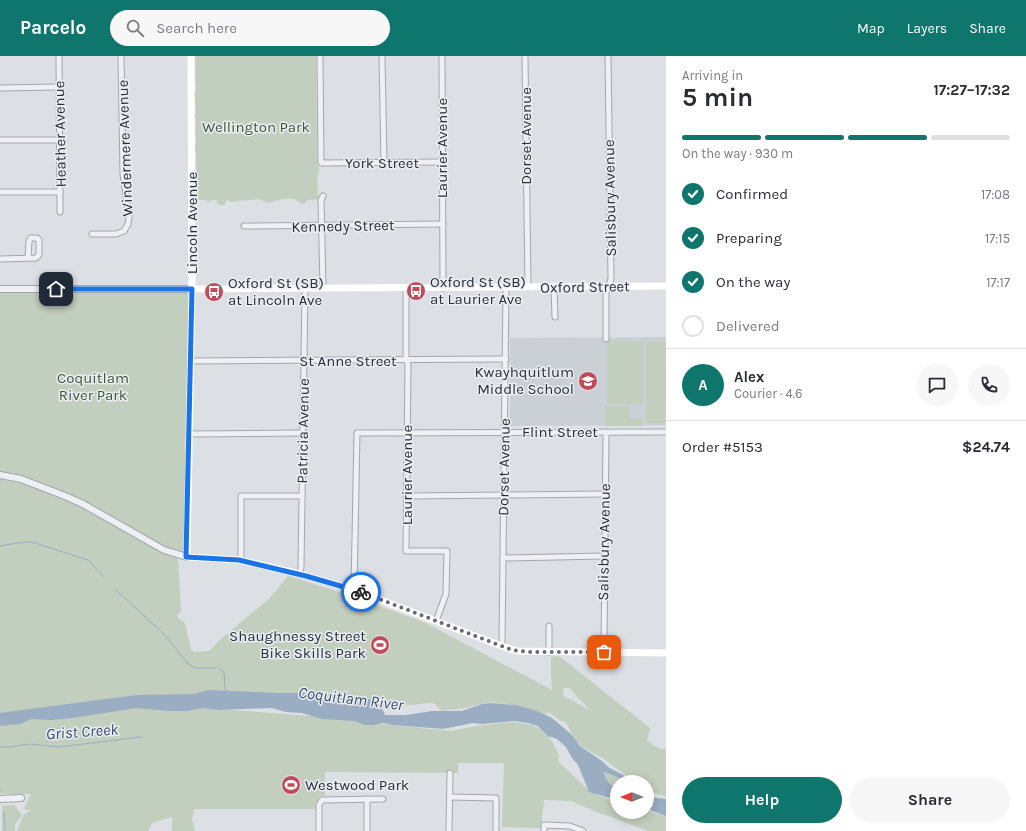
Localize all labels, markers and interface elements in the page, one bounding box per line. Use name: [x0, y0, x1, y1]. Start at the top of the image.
search box: [110, 10, 390, 46]
text: Parcelo: [20, 17, 86, 39]
icon: search: [124, 17, 146, 39]
text: Search here: [156, 19, 237, 37]
text: Map: [857, 20, 885, 37]
text: Layers: [907, 20, 947, 37]
text: Share: [969, 20, 1006, 37]
text: Arriving in: [682, 68, 743, 83]
street label: Windermere Avenue: [114, 79, 136, 217]
street label: Heather Avenue: [50, 80, 70, 188]
text: 17:27–17:32: [933, 81, 1010, 99]
text: 5 min: [682, 82, 753, 113]
street label: Dorset Avenue: [517, 87, 535, 185]
street label: Laurier Avenue: [433, 98, 451, 198]
park label: Wellington Park: [202, 118, 310, 136]
street label: Salisbury Avenue: [600, 139, 620, 257]
text: On the way · 930 m: [682, 146, 793, 161]
street label: York Street: [345, 154, 419, 172]
street label: Lincoln Avenue: [183, 172, 201, 274]
icon: check: [682, 183, 704, 205]
text: Confirmed: [716, 185, 788, 203]
text: 17:08: [981, 187, 1010, 202]
street label: Kennedy Street: [291, 216, 395, 236]
icon: check: [682, 227, 704, 249]
text: Preparing: [716, 229, 782, 247]
text: 17:15: [985, 231, 1010, 246]
icon: check: [682, 271, 704, 293]
pin: [39, 272, 73, 306]
place label: Oxford St (SB) at Laurier Ave: [430, 273, 526, 308]
text: On the way: [716, 273, 790, 291]
place label: Oxford St (SB) at Lincoln Ave: [228, 274, 324, 309]
text: 17:17: [986, 275, 1010, 290]
street label: Oxford Street: [540, 277, 630, 297]
icon: home: [45, 278, 67, 300]
bus stop icon: Oxford St (SB) at Laurier Ave: [405, 280, 427, 302]
bus stop icon: Oxford St (SB) at Lincoln Ave: [203, 281, 225, 303]
text: Delivered: [716, 317, 780, 335]
street label: St Anne Street: [299, 352, 397, 370]
place label: Kwayhquitlum Middle School: [474, 363, 574, 398]
button: chat: [916, 364, 958, 406]
button: phone: [968, 364, 1010, 406]
text: Alex: [734, 368, 764, 386]
park label: Coquitlam River Park: [57, 369, 129, 404]
school or university icon: Kwayhquitlum Middle School: [577, 370, 599, 392]
text: A: [698, 376, 708, 394]
street label: Patricia Avenue: [293, 378, 313, 484]
text: Courier · 4.6: [734, 386, 802, 401]
street label: Dorset Avenue: [494, 418, 514, 516]
street label: Flint Street: [522, 423, 598, 441]
street label: Laurier Avenue: [398, 425, 416, 525]
text: Order #5153: [682, 438, 763, 456]
text: $24.74: [962, 438, 1010, 456]
street label: Salisbury Avenue: [594, 483, 614, 601]
courier: [341, 572, 381, 612]
icon: bike: [350, 581, 372, 603]
place label: Shaughnessy Street Bike Skills Park: [229, 627, 366, 662]
sports icon: Shaughnessy Street Bike Skills Park: [369, 634, 391, 656]
pin: [587, 635, 621, 669]
icon: bag: [593, 641, 615, 663]
water label: Coquitlam River: [297, 683, 405, 714]
water label: Grist Creek: [45, 719, 120, 744]
sports icon: Westwood Park: [280, 774, 302, 796]
north arrow: [610, 775, 654, 819]
map controls: [610, 775, 654, 819]
place label: Westwood Park: [305, 776, 409, 794]
button: Help: [682, 777, 842, 823]
button: Share: [850, 777, 1010, 823]

